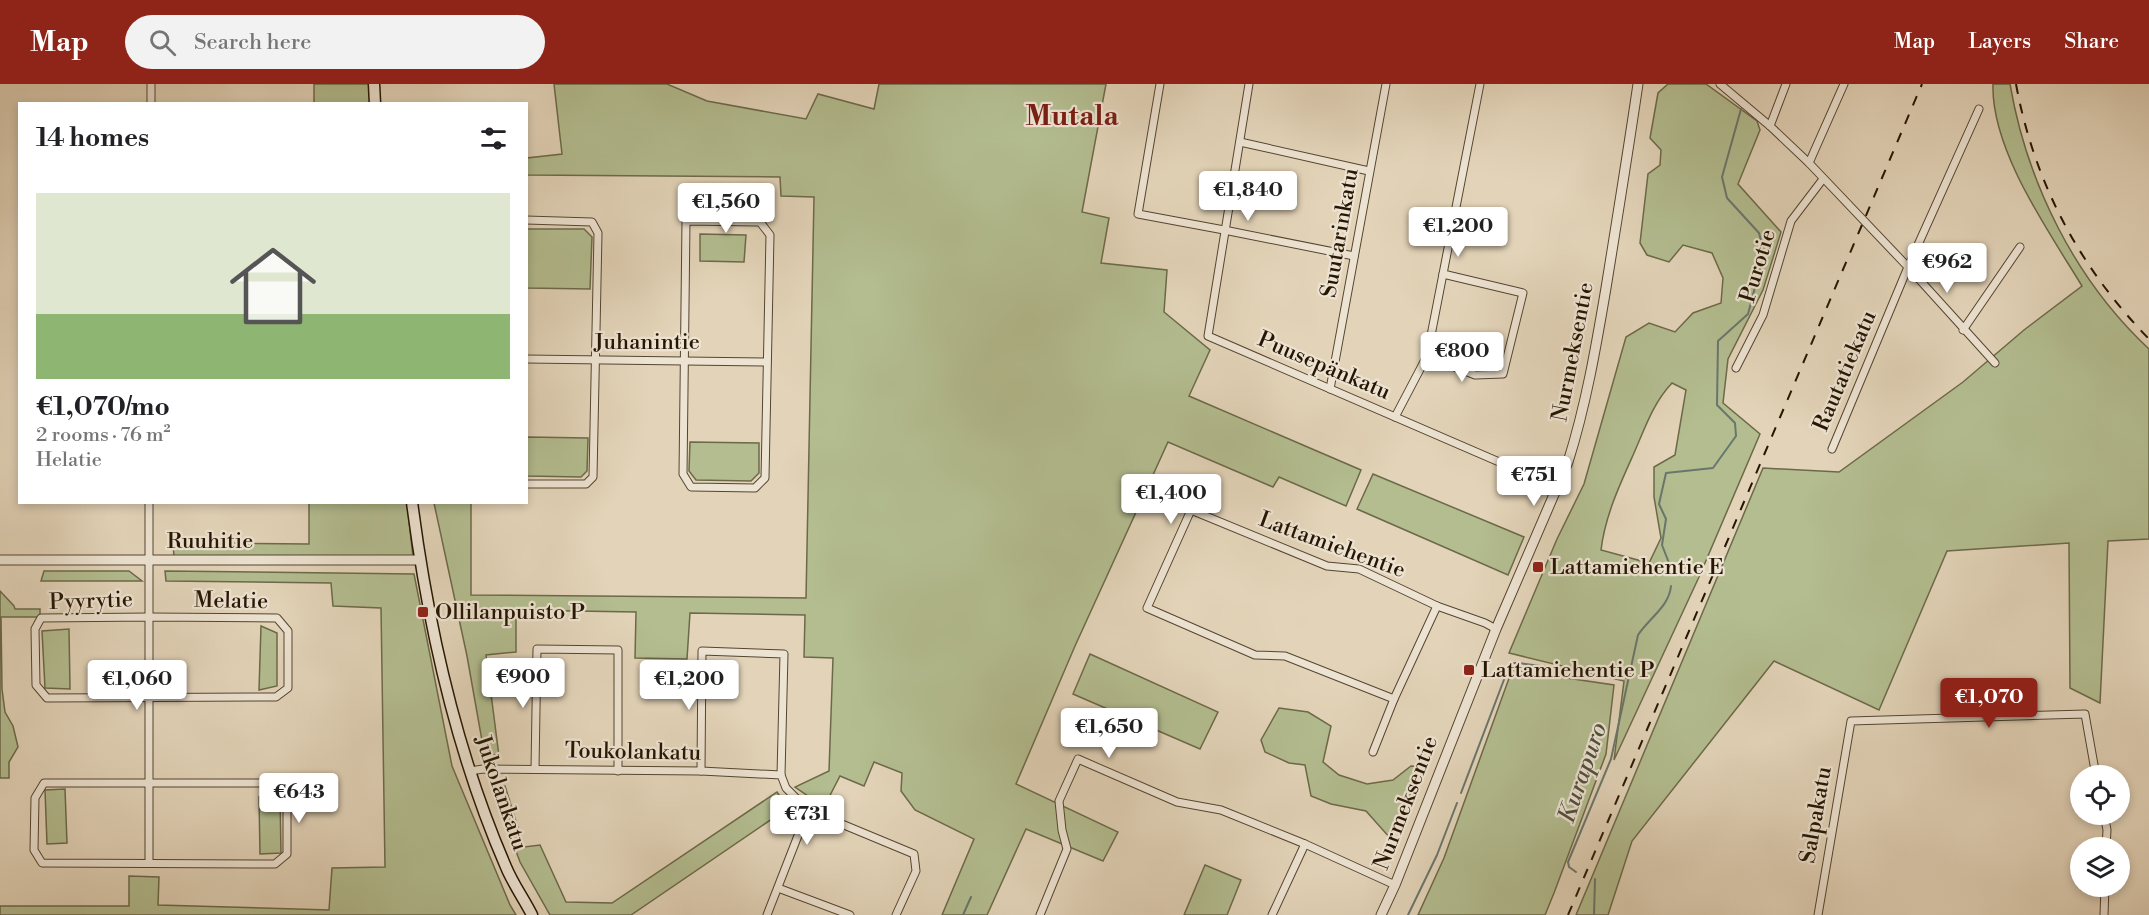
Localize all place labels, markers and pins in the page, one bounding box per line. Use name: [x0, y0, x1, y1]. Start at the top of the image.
pin: €1,840: [1199, 171, 1297, 222]
pin: €1,560: [677, 183, 775, 234]
pin: €1,200: [1409, 207, 1507, 258]
pin: €962: [1911, 243, 1983, 294]
pin: €800: [1426, 332, 1498, 383]
pin: €751: [1498, 456, 1570, 507]
pin: €1,400: [1122, 474, 1220, 525]
place label: Lattamiehentie E: [1550, 554, 1724, 581]
marker: Lattamiehentie E: [1531, 560, 1545, 574]
place label: Ollilanpuisto P: [435, 599, 585, 626]
marker: Ollilanpuisto P: [416, 605, 430, 619]
place label: Lattamiehentie P: [1481, 657, 1654, 684]
pin: €900: [487, 658, 559, 709]
pin: €1,060: [88, 660, 186, 711]
pin: €1,200: [640, 660, 738, 711]
marker: Lattamiehentie P: [1462, 663, 1476, 677]
pin: €1,070: [1940, 678, 2038, 729]
pin: €1,650: [1060, 708, 1158, 759]
pin: €643: [263, 773, 335, 824]
pin: €731: [771, 795, 843, 846]

